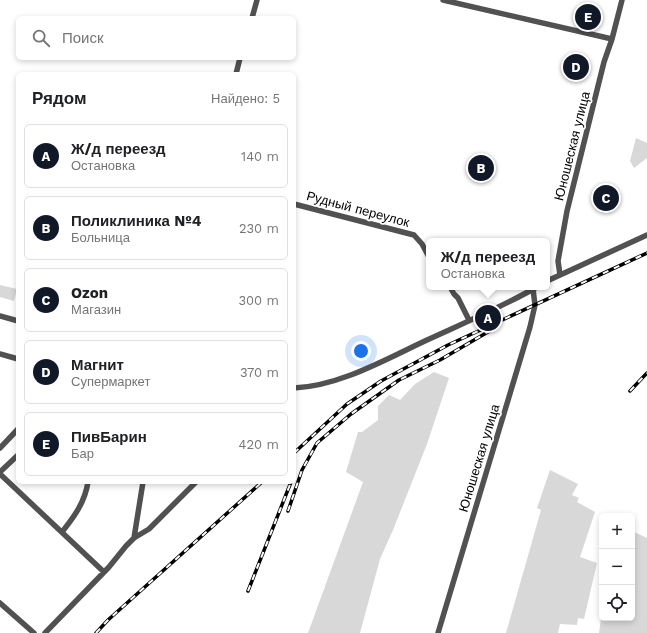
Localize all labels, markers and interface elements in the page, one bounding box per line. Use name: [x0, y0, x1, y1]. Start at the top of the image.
pin: E: [575, 2, 601, 32]
search box: [16, 16, 296, 60]
icon: search: [30, 27, 52, 49]
text: Поиск: [62, 29, 104, 47]
pin: D: [563, 52, 589, 82]
text: Рядом: [32, 88, 87, 108]
street label: Юношеская улица: [551, 89, 593, 202]
text: Найдено: 5: [211, 91, 280, 106]
text: Ж/д переезд: [71, 140, 166, 158]
text: A: [42, 149, 50, 164]
text: 140 m: [241, 149, 279, 164]
pin: B: [468, 153, 494, 183]
text: Остановка: [71, 158, 135, 173]
pin: C: [593, 183, 619, 213]
street label: Рудный переулок: [305, 188, 411, 230]
text: Поликлиника №4: [71, 212, 201, 230]
text: B: [42, 221, 50, 236]
text: 230 m: [239, 221, 279, 236]
text: Больница: [71, 230, 130, 245]
popup: [426, 238, 550, 290]
text: Ж/д переезд: [441, 248, 535, 266]
text: Остановка: [441, 266, 505, 281]
text: Ozon: [71, 284, 108, 302]
text: C: [42, 293, 50, 308]
text: 300 m: [238, 293, 279, 308]
text: Магазин: [71, 302, 121, 317]
pin: A: [475, 303, 501, 333]
your location: [351, 341, 371, 361]
text: Магнит: [71, 356, 124, 374]
text: D: [41, 365, 51, 380]
text: 370 m: [240, 365, 279, 380]
text: Супермаркет: [71, 374, 150, 389]
street label: Юношеская улица: [455, 401, 503, 514]
text: ПивБарин: [71, 428, 147, 446]
text: E: [42, 437, 50, 452]
text: 420 m: [239, 437, 279, 452]
text: Бар: [71, 446, 94, 461]
map controls: [599, 513, 635, 621]
button: +: [599, 513, 635, 549]
button: −: [599, 549, 635, 585]
button: locate: [599, 585, 635, 621]

